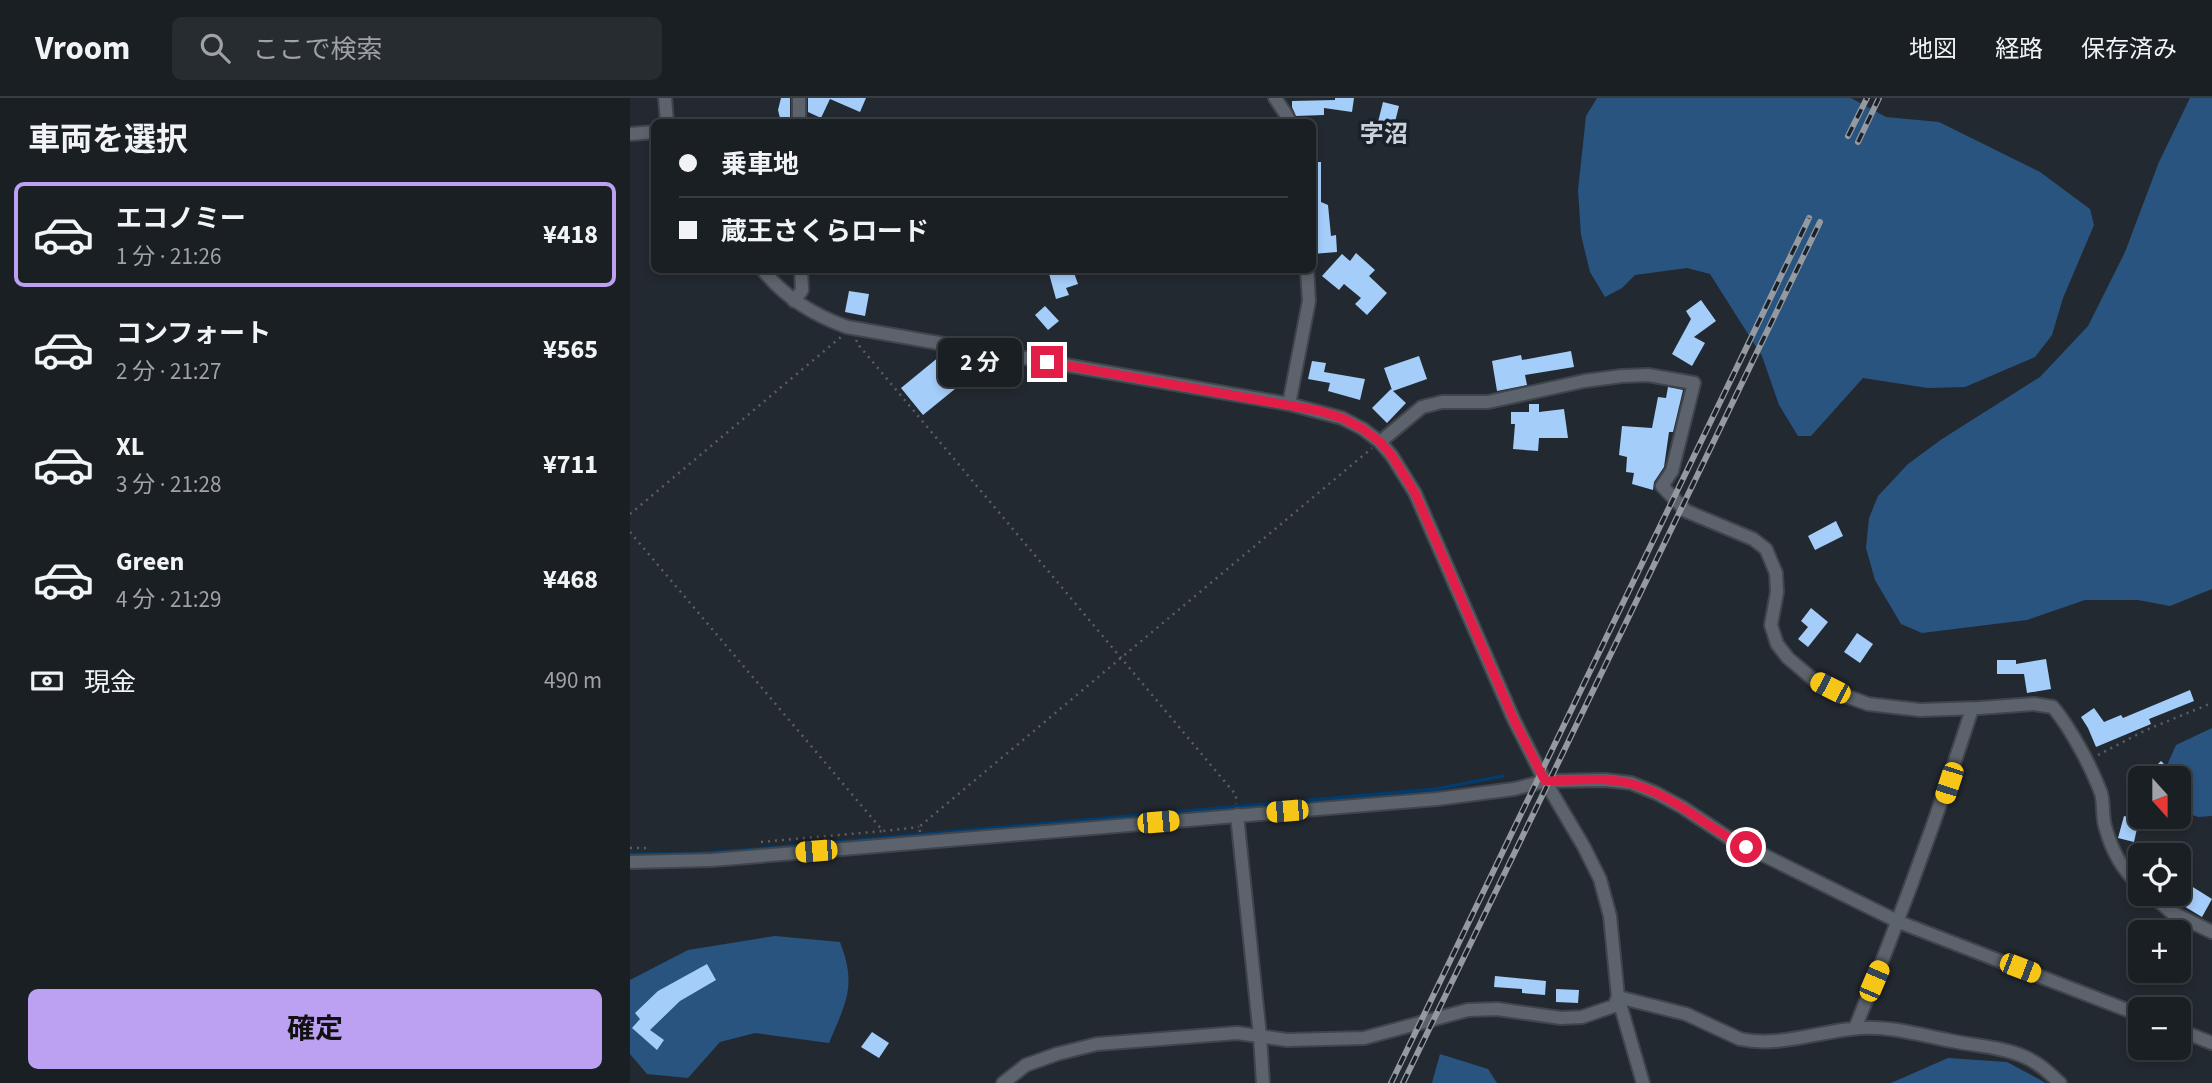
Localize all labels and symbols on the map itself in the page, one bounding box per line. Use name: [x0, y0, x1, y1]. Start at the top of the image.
district label: 字沼: [1360, 117, 1408, 152]
callout: 2 分: [938, 338, 1022, 386]
route end: [1031, 346, 1063, 378]
car: [1807, 669, 1854, 707]
car: [1933, 760, 1966, 806]
north arrow: [2128, 766, 2191, 830]
car: [1266, 799, 1309, 823]
car: [1137, 810, 1180, 834]
route start: [1730, 831, 1762, 863]
car: [795, 839, 838, 863]
car: [1997, 951, 2044, 985]
car: [1857, 958, 1892, 1004]

